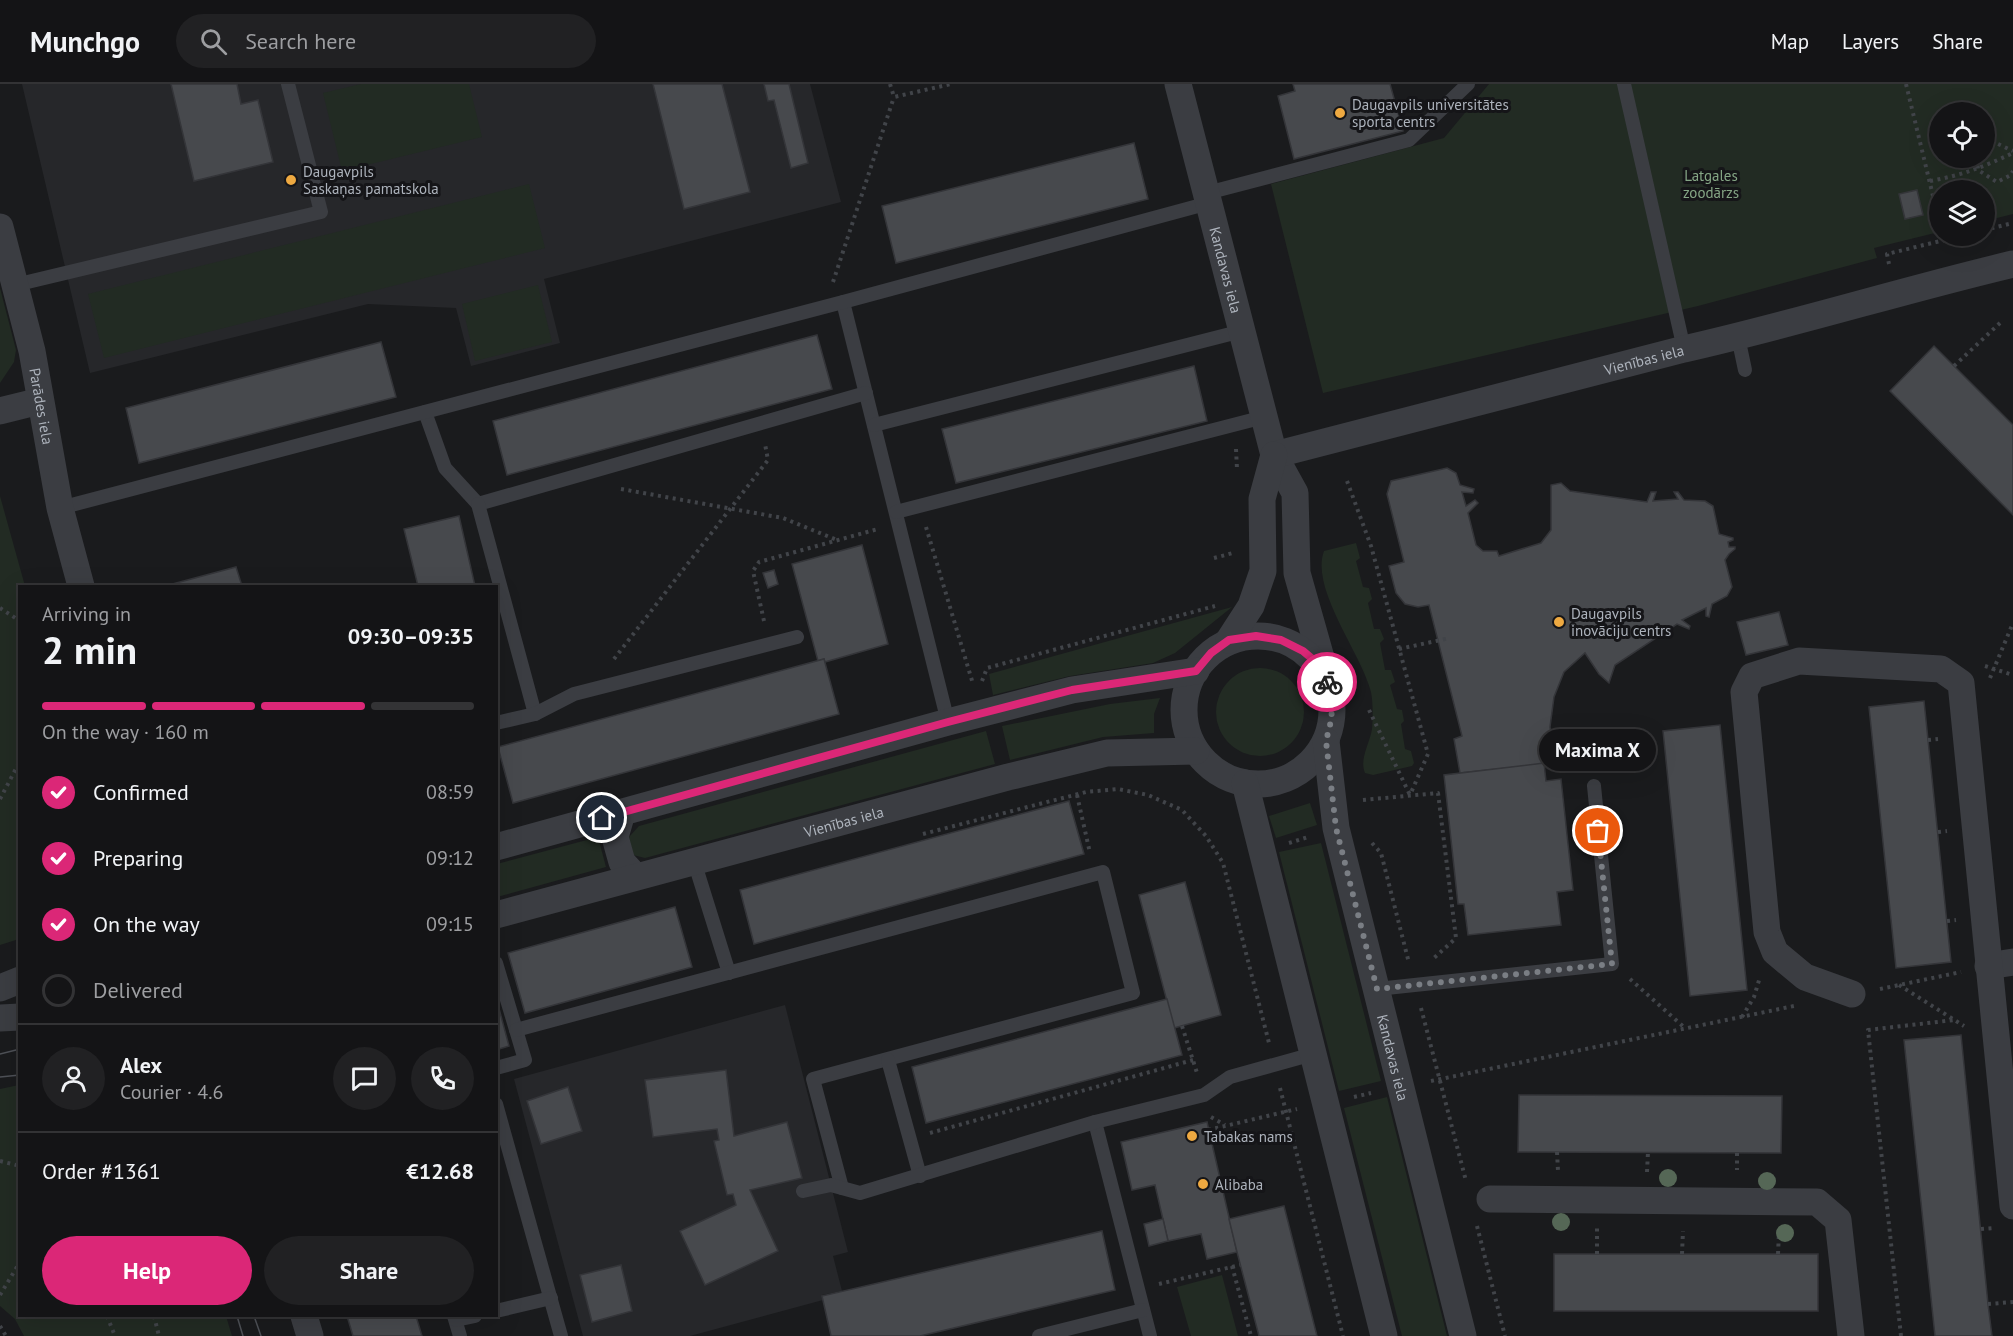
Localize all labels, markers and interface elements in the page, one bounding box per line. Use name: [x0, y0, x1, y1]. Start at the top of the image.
search box: [176, 14, 596, 68]
text: Munchgo: [30, 23, 140, 60]
icon: search: [197, 25, 230, 58]
text: Search here: [245, 27, 356, 55]
text: Map: [1771, 28, 1809, 55]
text: Layers: [1842, 28, 1899, 55]
text: Share: [1932, 28, 1983, 55]
place label: Daugavpils universitātes sporta centrs: [1352, 95, 1509, 131]
map controls: [1929, 102, 1995, 246]
button: locate: [1929, 102, 1995, 168]
marker: Daugavpils universitātes sporta centrs: [1333, 106, 1347, 120]
place label: Daugavpils Saskaņas pamatskola: [303, 162, 439, 198]
park label: Latgales zoodārzs: [1683, 166, 1739, 202]
marker: Daugavpils Saskaņas pamatskola: [284, 173, 298, 187]
button: layers: [1929, 180, 1995, 246]
street label: Kandavas iela: [1206, 225, 1246, 315]
street label: Vienības iela: [1601, 340, 1686, 379]
street label: Parādes iela: [26, 366, 58, 446]
text: Arriving in: [42, 601, 131, 627]
place label: Daugavpils inovāciju centrs: [1571, 604, 1671, 640]
marker: Daugavpils inovāciju centrs: [1552, 615, 1566, 629]
text: 09:30–09:35: [348, 622, 474, 650]
text: 2 min: [42, 624, 137, 675]
courier: [1297, 652, 1357, 712]
icon: bike: [1311, 666, 1344, 699]
text: On the way · 160 m: [42, 719, 209, 745]
callout: Maxima X: [1540, 729, 1656, 771]
text: Maxima X: [1555, 737, 1640, 763]
icon: check: [42, 776, 75, 809]
text: Confirmed: [93, 778, 189, 806]
text: 08:59: [426, 779, 474, 805]
pin: [576, 792, 627, 843]
icon: home: [585, 801, 618, 834]
street label: Vienības iela: [801, 801, 886, 841]
pin: [1572, 805, 1623, 856]
icon: bag: [1581, 814, 1614, 847]
icon: check: [42, 842, 75, 875]
text: Preparing: [93, 844, 183, 872]
text: 09:12: [426, 845, 474, 871]
icon: check: [42, 908, 75, 941]
text: On the way: [93, 910, 200, 938]
text: 09:15: [426, 911, 474, 937]
text: Delivered: [93, 976, 183, 1004]
street label: Kandavas iela: [1373, 1012, 1413, 1103]
button: person: [42, 1047, 105, 1110]
button: chat: [333, 1047, 396, 1110]
button: phone: [411, 1047, 474, 1110]
text: Alex: [120, 1051, 162, 1079]
text: Courier · 4.6: [120, 1079, 223, 1105]
place label: Tabakas nams: [1204, 1127, 1293, 1146]
marker: Tabakas nams: [1185, 1129, 1199, 1143]
text: Order #1361: [42, 1157, 161, 1185]
text: €12.68: [406, 1157, 474, 1185]
place label: Alibaba: [1215, 1175, 1263, 1194]
marker: Alibaba: [1196, 1177, 1210, 1191]
button: Help: [42, 1236, 252, 1305]
button: Share: [264, 1236, 474, 1305]

